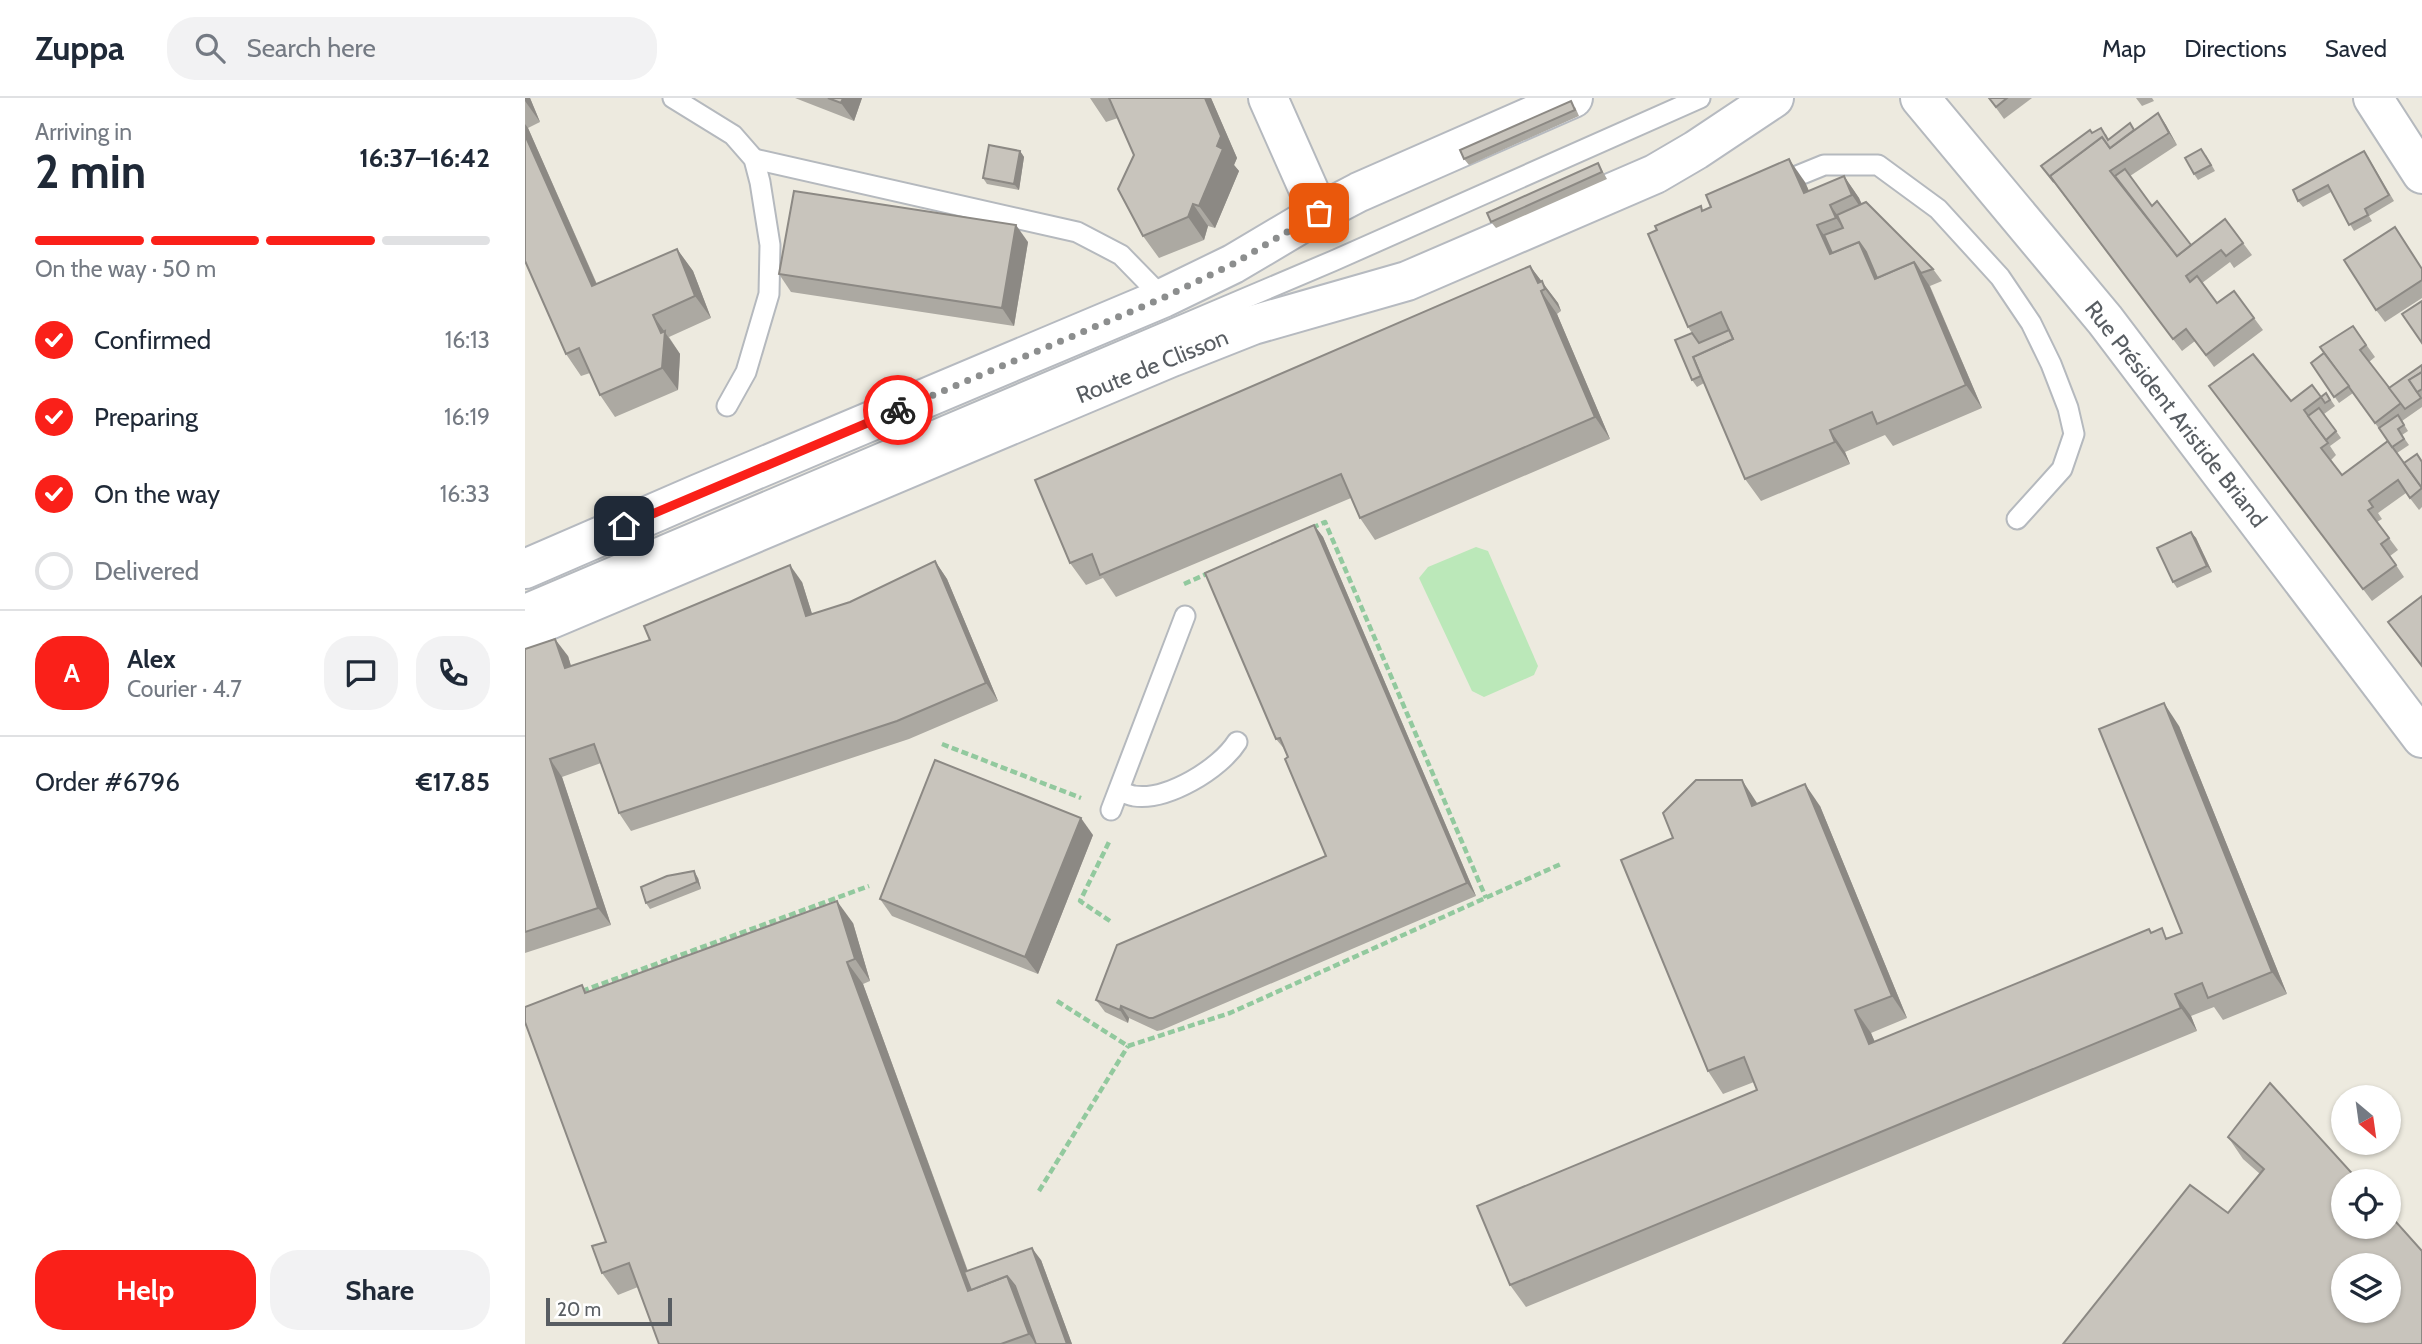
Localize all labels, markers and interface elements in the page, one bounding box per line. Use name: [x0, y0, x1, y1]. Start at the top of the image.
search box: [167, 17, 657, 80]
text: Zuppa: [35, 28, 125, 68]
icon: search: [191, 29, 229, 67]
text: Search here: [247, 32, 376, 64]
text: Map: [2102, 34, 2146, 63]
text: Directions: [2184, 34, 2287, 63]
text: Saved: [2325, 34, 2387, 63]
text: Arriving in: [35, 118, 132, 146]
text: 16:37–16:42: [359, 142, 490, 174]
text: 2 min: [35, 144, 146, 200]
pin: [1289, 183, 1349, 243]
icon: bag: [1300, 194, 1338, 232]
text: On the way · 50 m: [35, 255, 216, 283]
street label: Rue Président Aristide Briand: [2079, 295, 2273, 533]
icon: check: [35, 321, 73, 359]
street label: Route de Clisson: [1072, 323, 1232, 409]
text: Confirmed: [94, 324, 211, 356]
text: 16:13: [445, 326, 490, 354]
courier: [863, 375, 933, 445]
icon: bike: [879, 391, 917, 429]
icon: check: [35, 398, 73, 436]
text: Preparing: [94, 401, 198, 433]
text: 16:19: [444, 403, 490, 431]
icon: check: [35, 475, 73, 513]
text: On the way: [94, 478, 220, 510]
text: 16:33: [440, 480, 490, 508]
pin: [594, 496, 654, 556]
icon: home: [605, 507, 643, 545]
text: Delivered: [94, 555, 199, 587]
button: chat: [324, 636, 398, 710]
button: phone: [416, 636, 490, 710]
text: Alex: [127, 643, 176, 675]
text: A: [64, 657, 80, 689]
text: Courier · 4.7: [127, 675, 242, 703]
text: Order #6796: [35, 766, 180, 798]
text: €17.85: [416, 766, 490, 798]
north arrow: [2331, 1085, 2401, 1155]
map controls: [2331, 1085, 2401, 1323]
button: locate: [2331, 1169, 2401, 1239]
button: Help: [35, 1250, 256, 1330]
button: Share: [270, 1250, 490, 1330]
button: layers: [2331, 1253, 2401, 1323]
scale bar: [546, 1295, 672, 1327]
text: 20 m: [557, 1298, 601, 1321]

